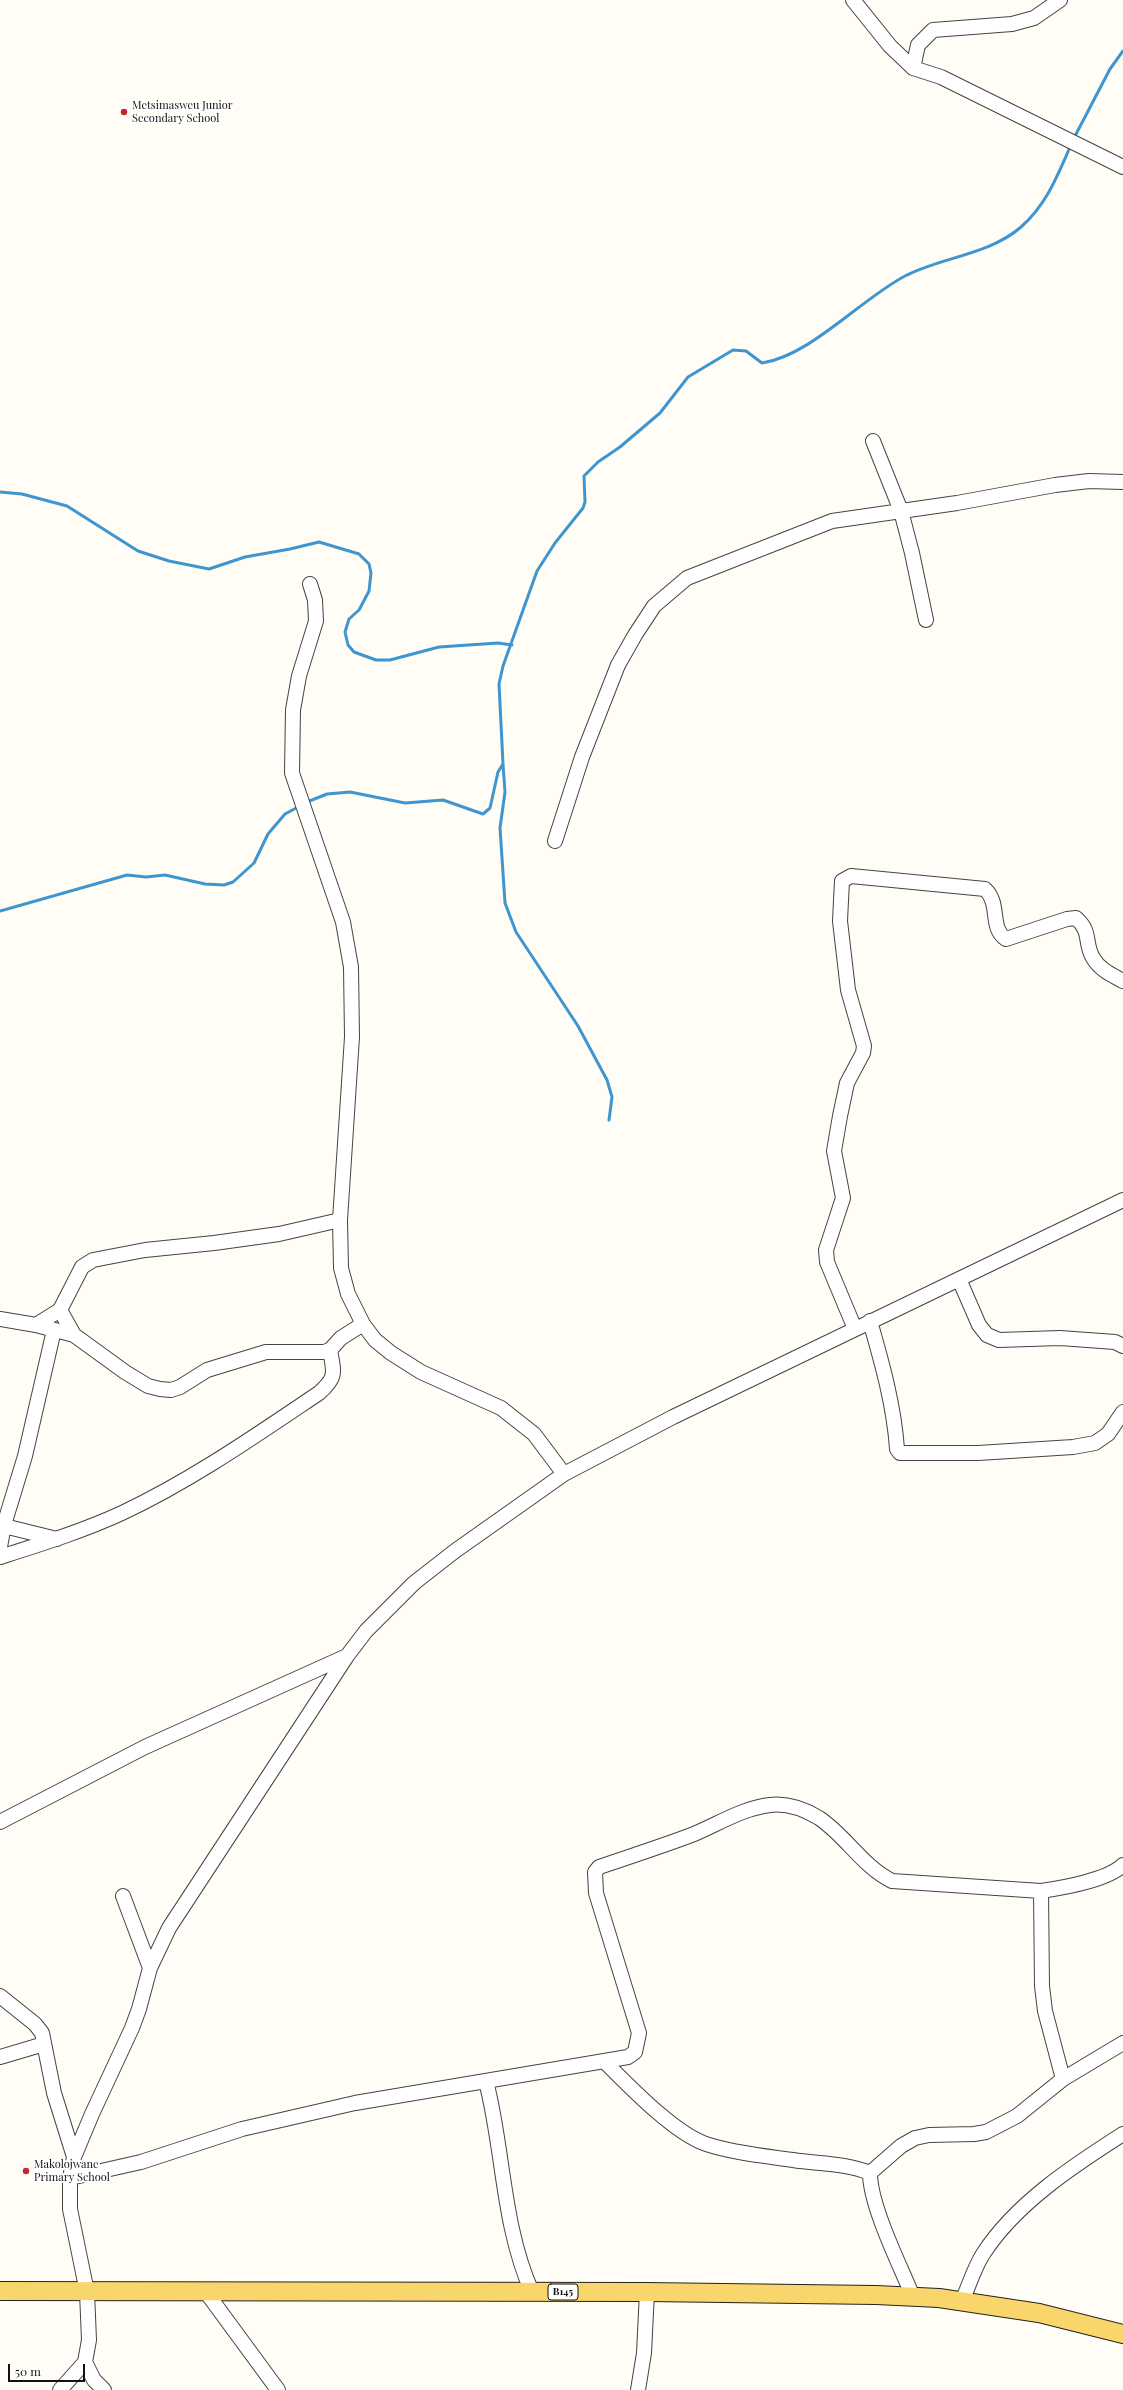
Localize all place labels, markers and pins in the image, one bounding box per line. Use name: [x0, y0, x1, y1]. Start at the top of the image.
place label: Metsimasweu Junior Secondary School: [132, 99, 233, 125]
marker: Metsimasweu Junior Secondary School: [119, 107, 129, 117]
place label: Makolojwane Primary School: [34, 2158, 110, 2184]
marker: Makolojwane Primary School: [21, 2166, 31, 2176]

